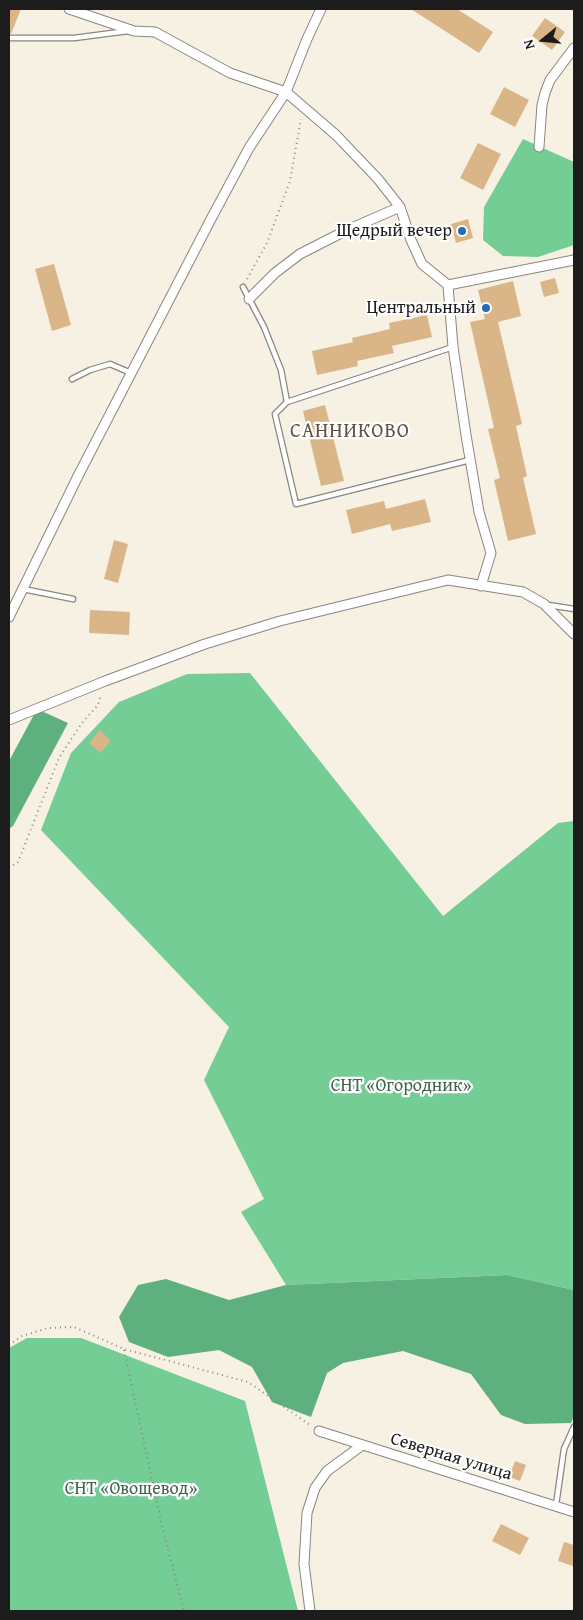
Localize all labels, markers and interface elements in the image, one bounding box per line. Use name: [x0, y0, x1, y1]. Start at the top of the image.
north arrow: [518, 15, 568, 65]
text: N: [518, 37, 540, 52]
place label: Щедрый вечер: [337, 220, 452, 242]
marker: Щедрый вечер: [456, 225, 468, 237]
place label: Центральный: [366, 297, 476, 319]
marker: Центральный: [480, 302, 492, 314]
district label: САННИКОВО: [289, 420, 411, 444]
park label: СНТ «Огородник»: [331, 1075, 471, 1097]
street label: Северная улица: [388, 1428, 514, 1486]
park label: СНТ «Овощевод»: [65, 1478, 197, 1500]

